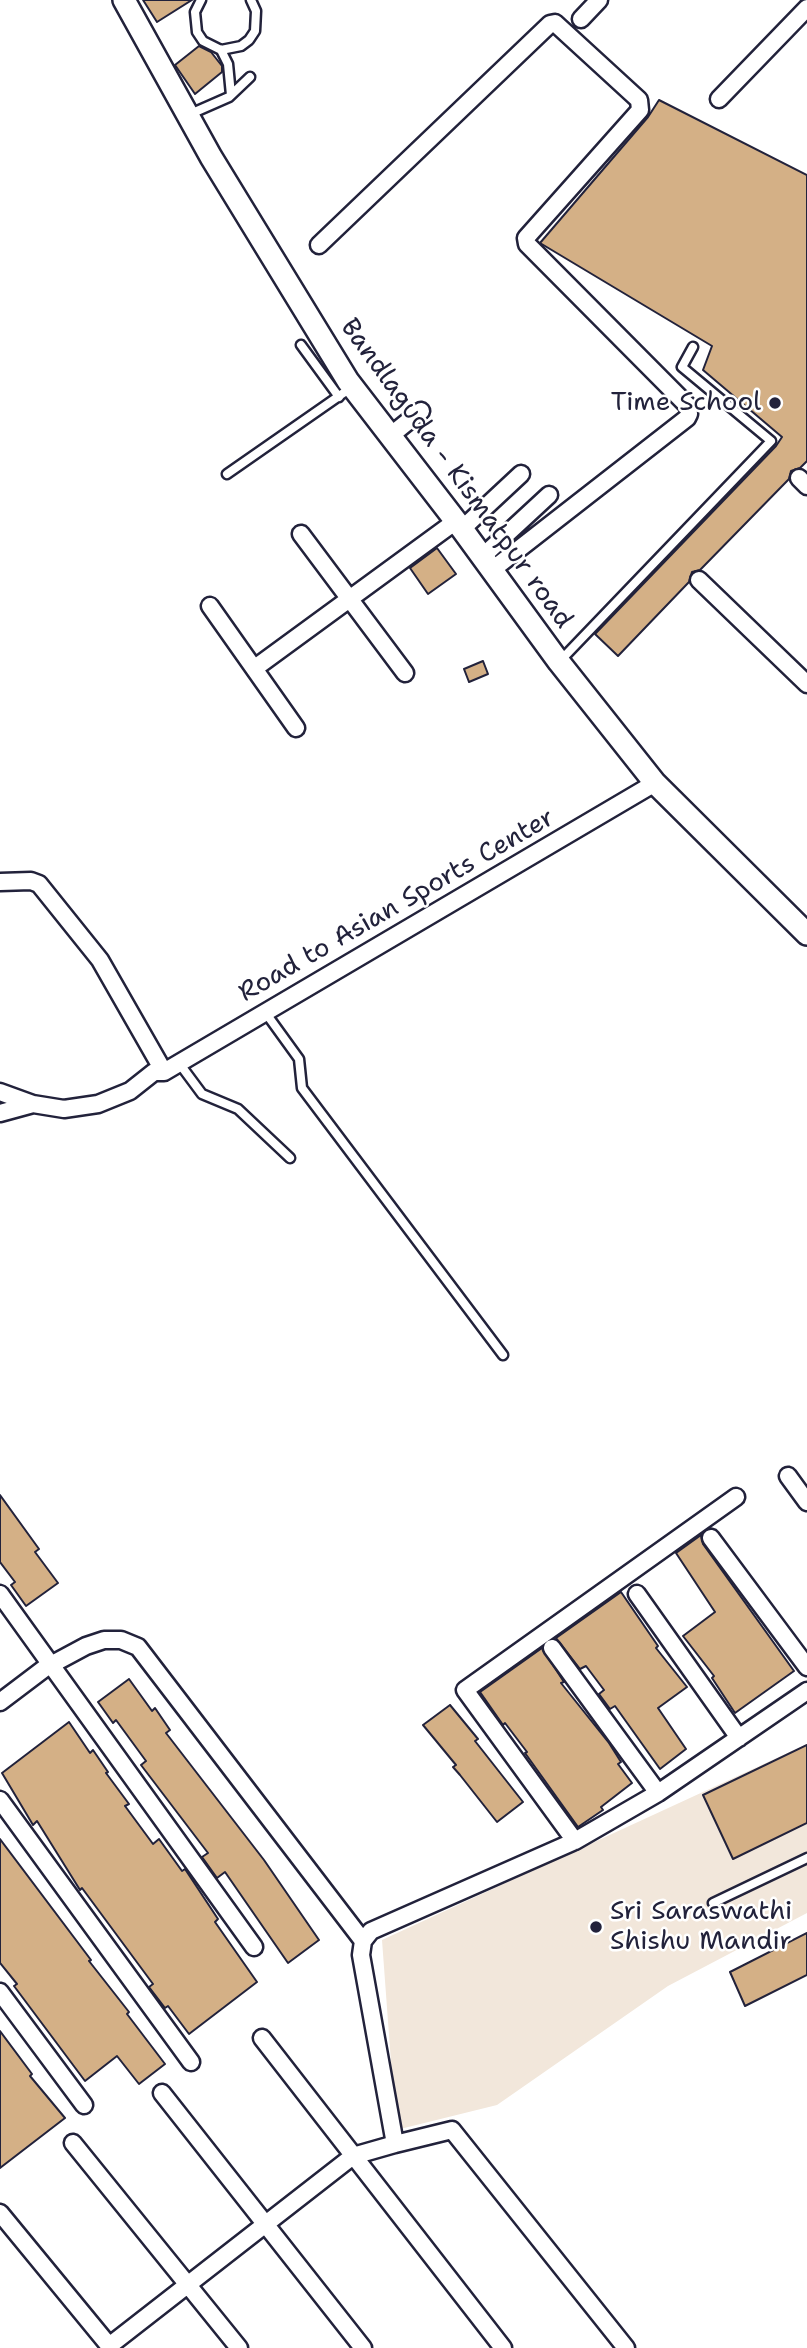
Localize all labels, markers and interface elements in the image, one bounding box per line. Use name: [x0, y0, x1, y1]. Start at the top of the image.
street label: Bandlaguda - Kismatpur road: [333, 313, 579, 635]
place label: Time School: [611, 387, 761, 419]
marker: Time School: [767, 395, 783, 411]
street label: Road to Asian Sports Center: [234, 803, 560, 1009]
place label: Sri Saraswathi Shishu Mandir: [610, 1896, 792, 1958]
marker: Sri Saraswathi Shishu Mandir: [588, 1919, 604, 1935]

